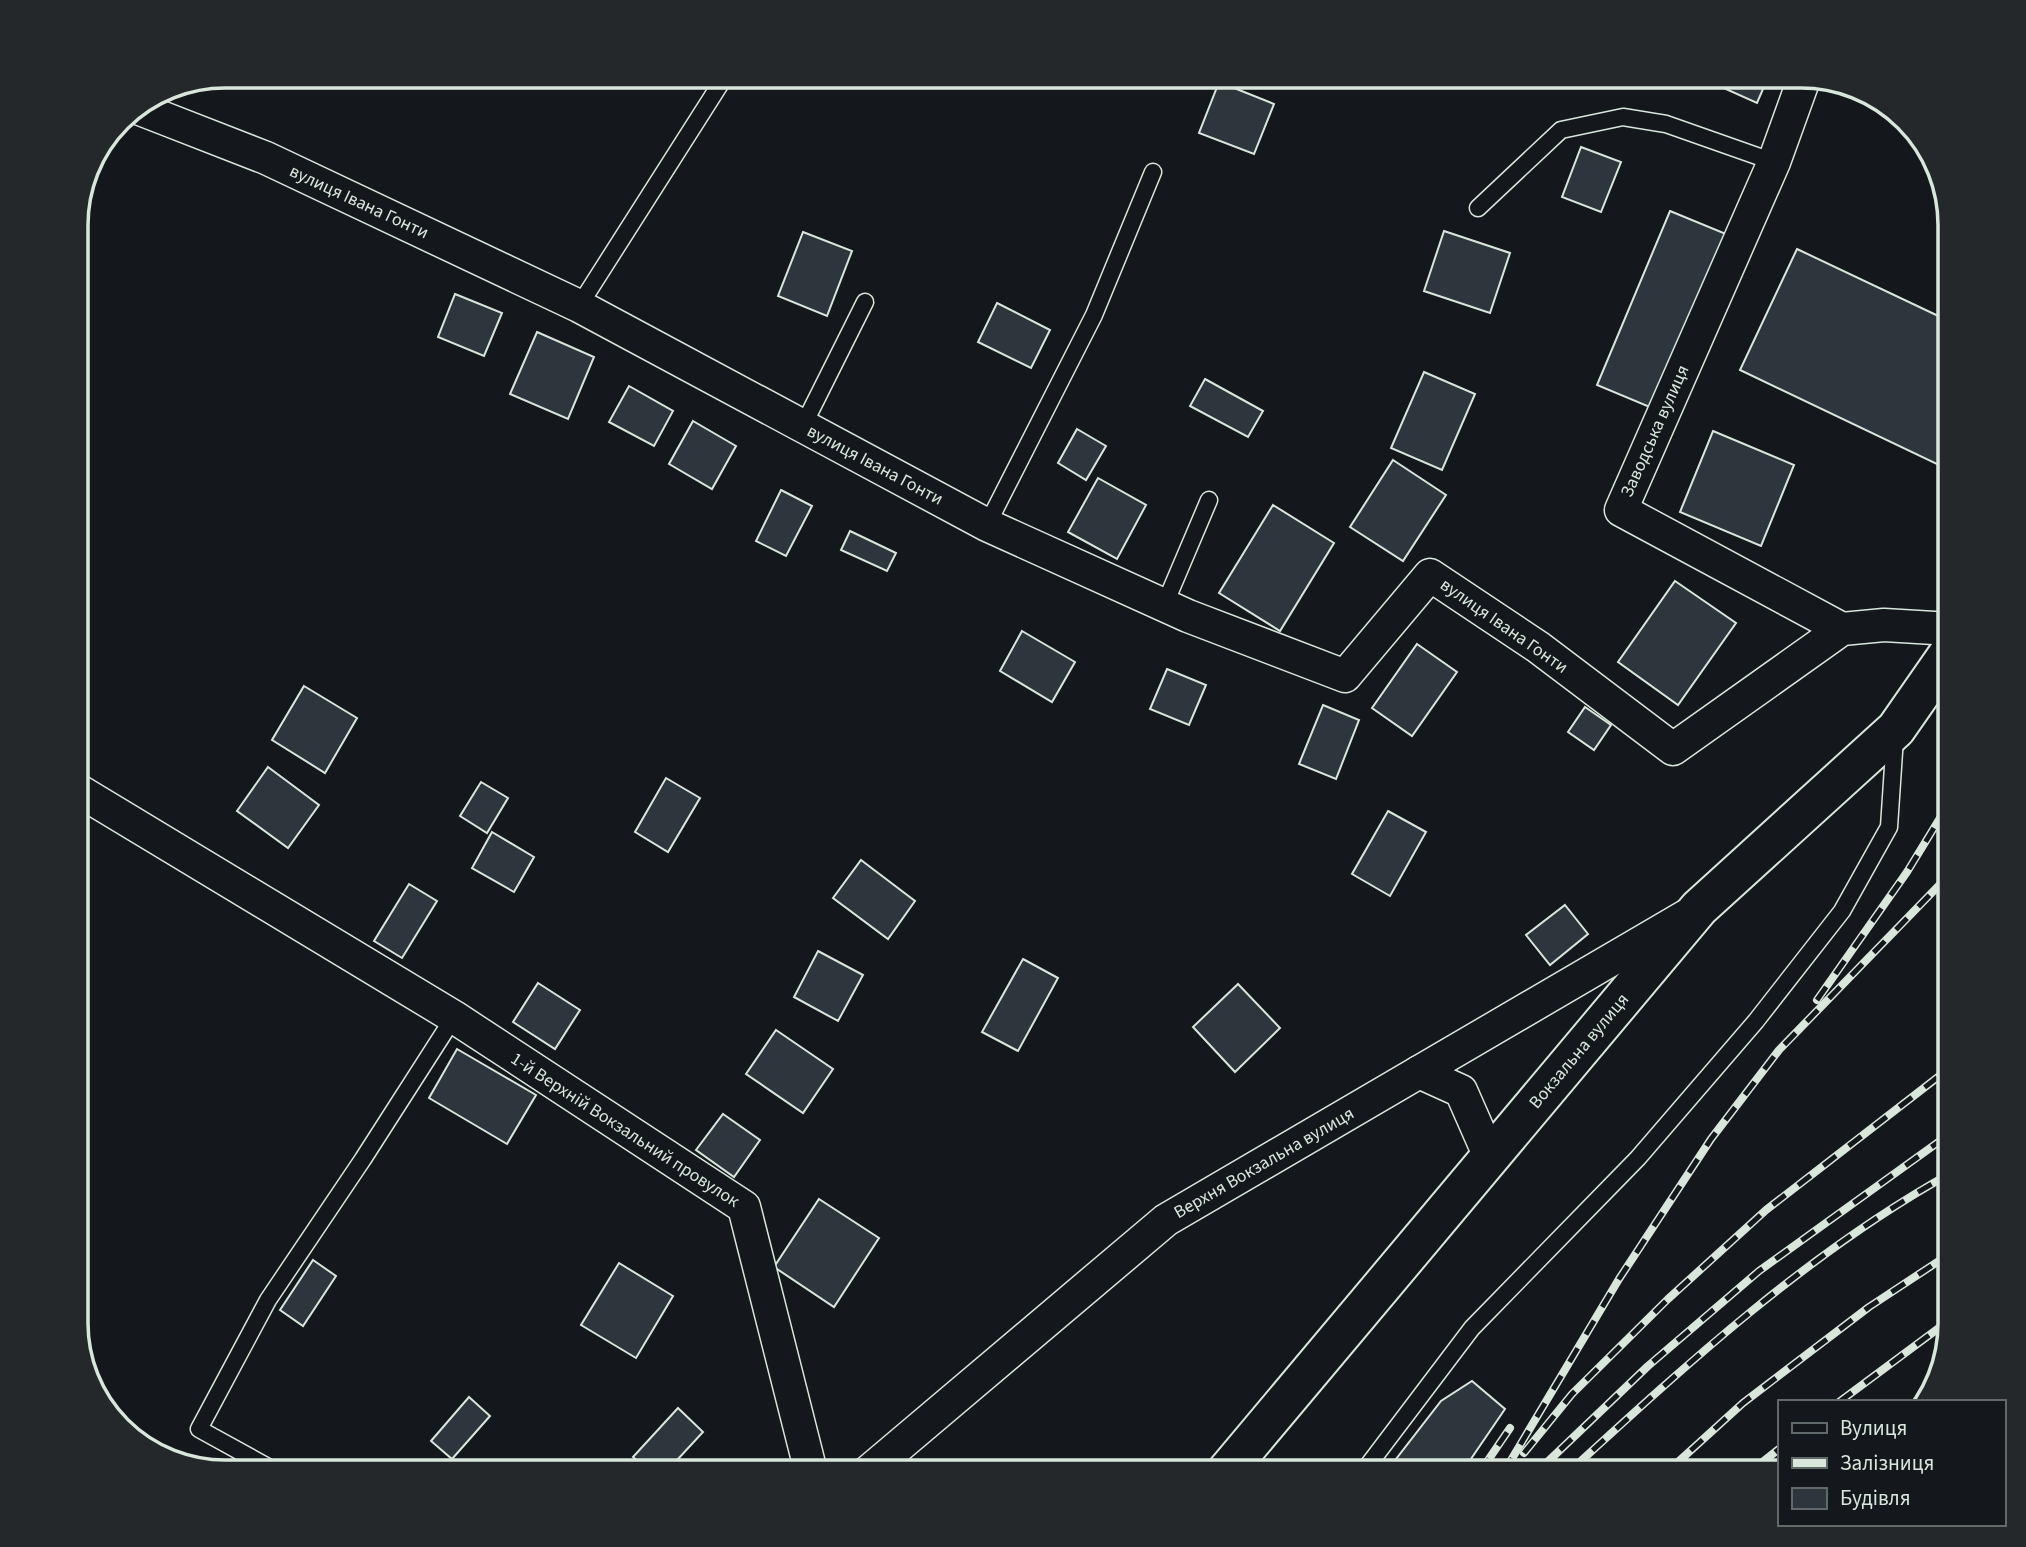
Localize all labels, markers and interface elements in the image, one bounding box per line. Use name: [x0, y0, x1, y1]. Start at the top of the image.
street label: вулиця Івана Гонти: [285, 159, 433, 245]
street label: Заводська вулиця: [1615, 361, 1695, 501]
street label: вулиця Івана Гонти: [802, 418, 948, 512]
street label: вулиця Івана Гонти: [1435, 572, 1573, 680]
street label: Вокзальна вулиця: [1523, 988, 1635, 1114]
street label: 1-й Верхній Вокзальний провулок: [506, 1047, 744, 1214]
street label: Верхня Вокзальна вулиця: [1169, 1101, 1359, 1225]
legend: [1778, 1400, 2005, 1526]
text: Вулиця: [1840, 1413, 1907, 1443]
text: Залізниця: [1840, 1448, 1934, 1478]
text: Будівля: [1840, 1483, 1911, 1513]

